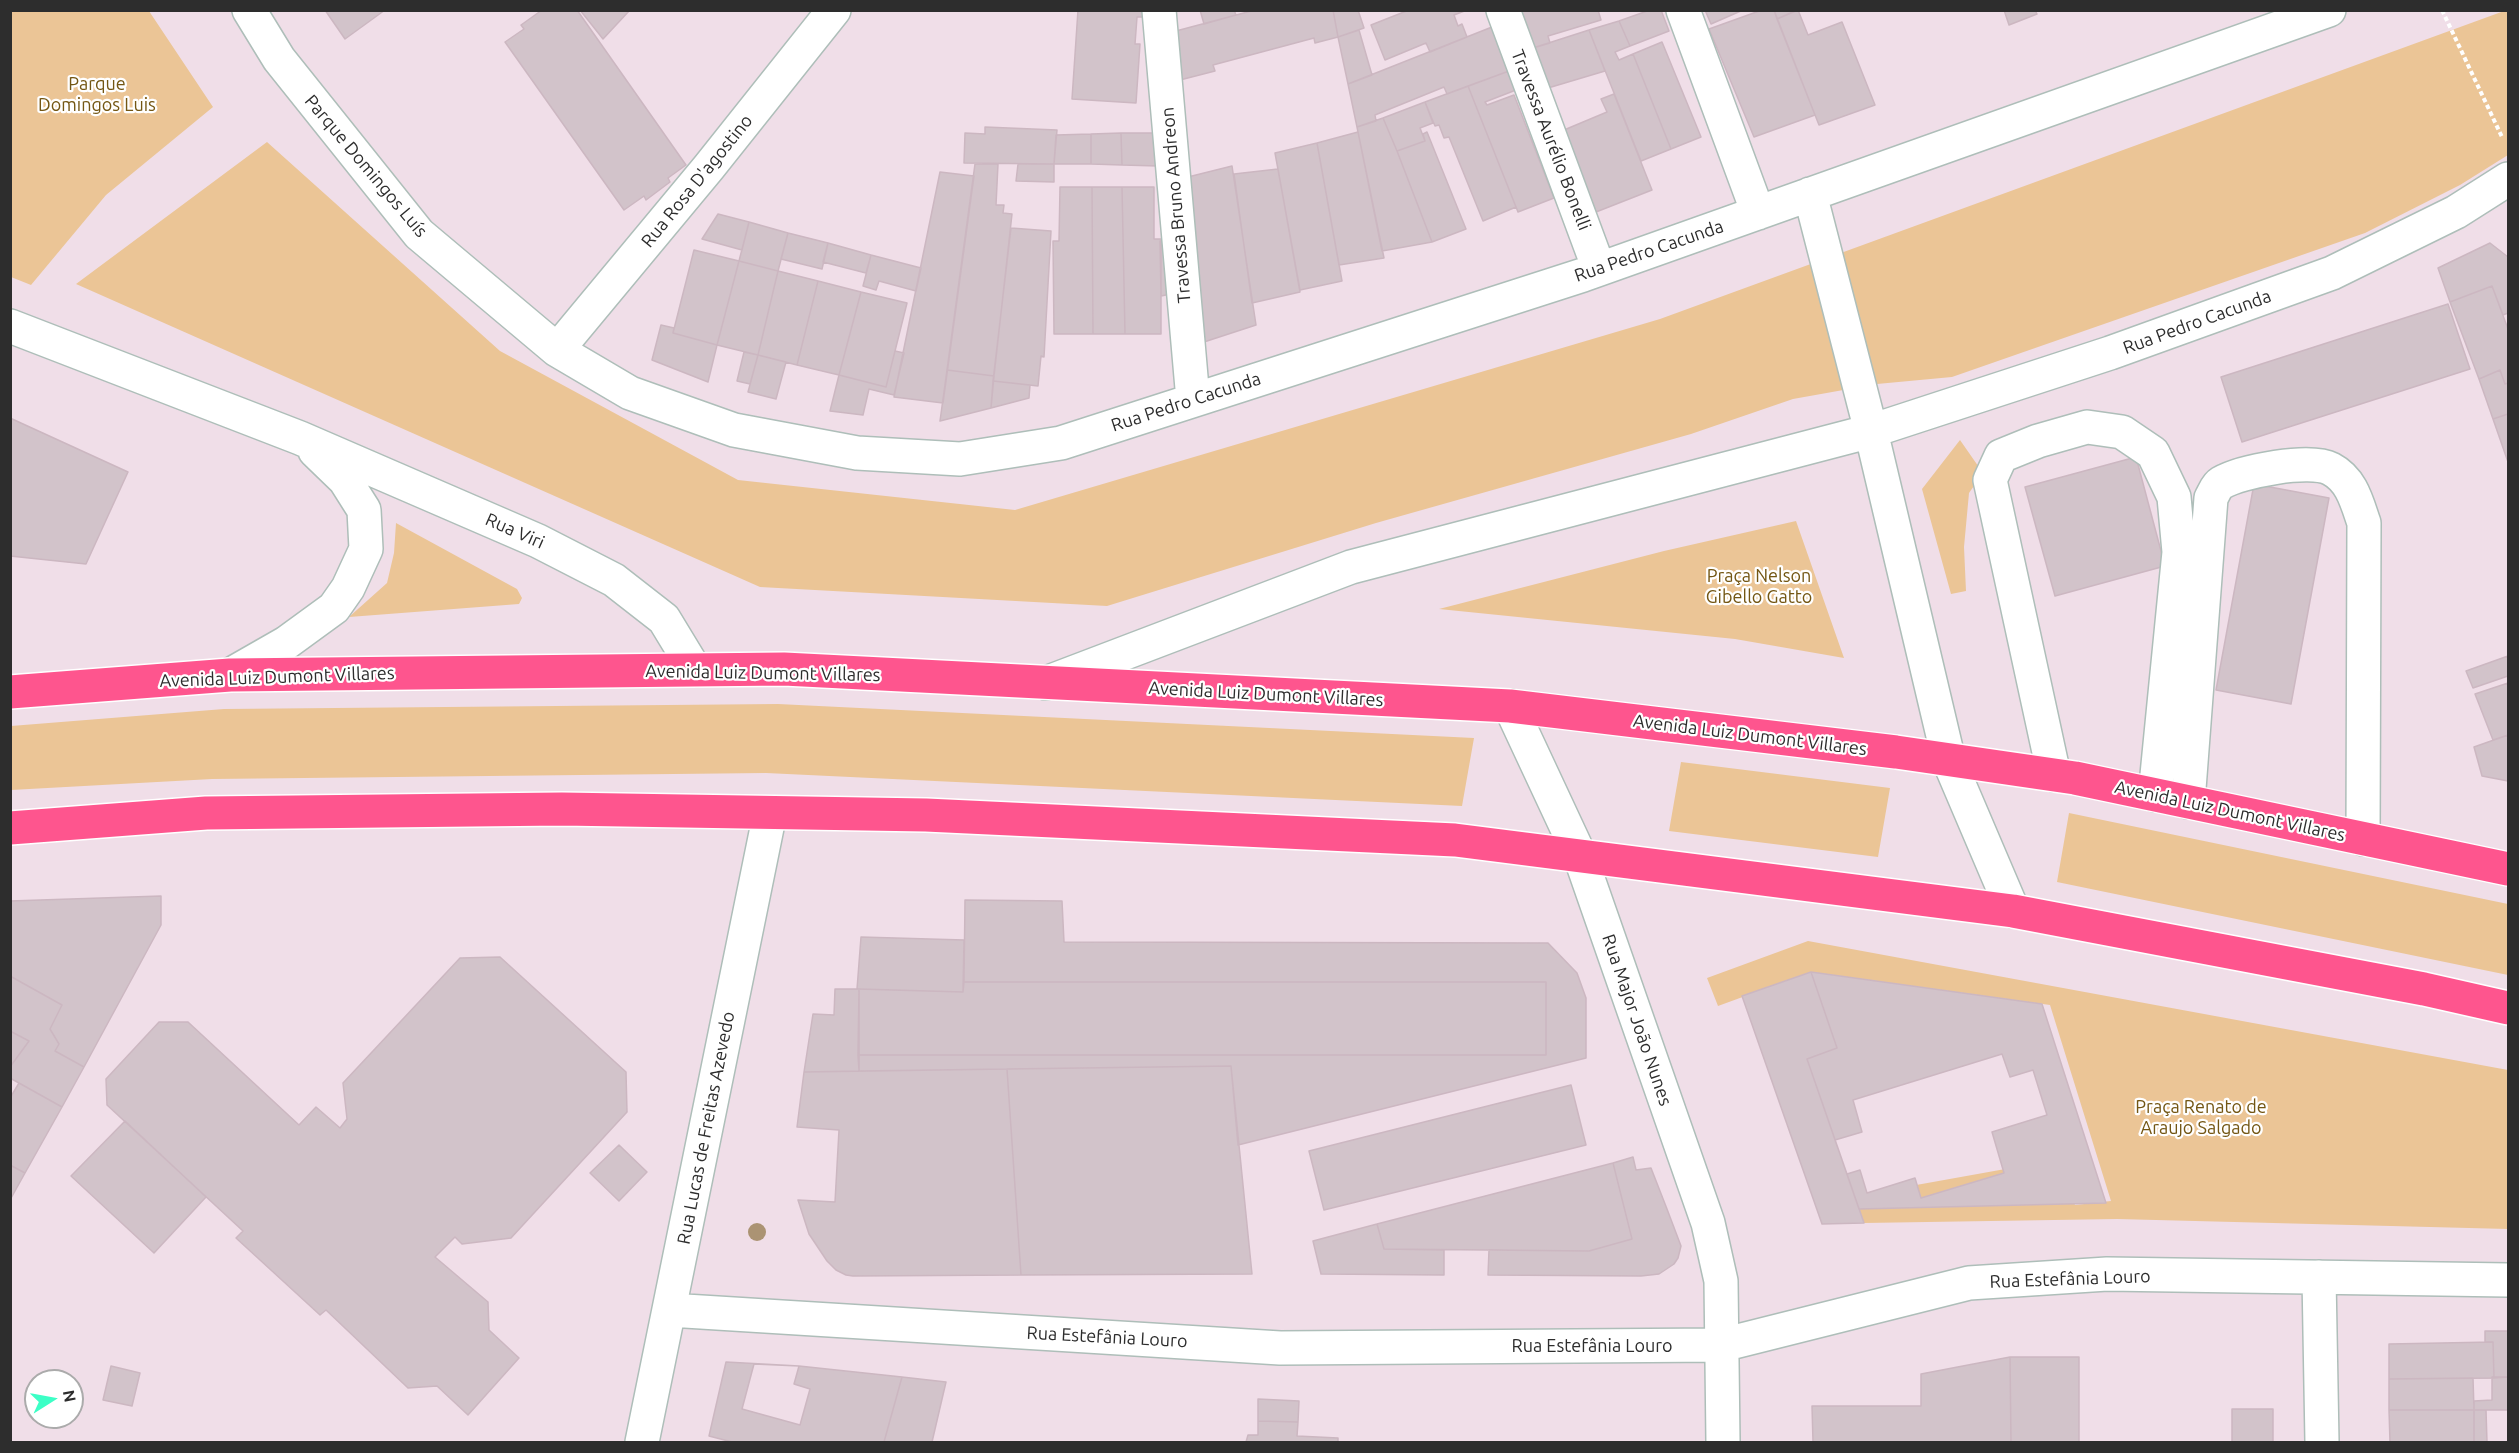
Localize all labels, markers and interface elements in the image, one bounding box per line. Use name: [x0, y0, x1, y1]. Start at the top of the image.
street label: Travessa Aurélio Bonelli: [1507, 47, 1595, 233]
park label: Parque Domingos Luis: [38, 73, 156, 116]
street label: Parque Domingos Luís: [300, 90, 432, 242]
street label: Travessa Bruno Andreon: [1157, 106, 1195, 304]
street label: Rua Rosa D'agostino: [637, 110, 757, 252]
street label: Rua Pedro Cacunda: [1572, 215, 1726, 287]
street label: Rua Pedro Cacunda: [2120, 285, 2274, 359]
street label: Rua Pedro Cacunda: [1108, 368, 1264, 436]
street label: Rua Viri: [482, 508, 548, 554]
park label: Praça Nelson Gibello Gatto: [1706, 565, 1812, 608]
street label: Avenida Luiz Dumont Villares: [645, 660, 881, 686]
street label: Avenida Luiz Dumont Villares: [159, 662, 395, 692]
street label: Avenida Luiz Dumont Villares: [1148, 677, 1384, 711]
street label: Avenida Luiz Dumont Villares: [1632, 710, 1868, 760]
street label: Avenida Luiz Dumont Villares: [2113, 776, 2347, 846]
street label: Rua Major João Nunes: [1597, 931, 1677, 1109]
street label: Rua Lucas de Freitas Azevedo: [673, 1010, 739, 1246]
park label: Praça Renato de Araujo Salgado: [2135, 1096, 2267, 1138]
street label: Rua Estefânia Louro: [1989, 1265, 2151, 1293]
street label: Rua Estefânia Louro: [1026, 1322, 1188, 1352]
street label: Rua Estefânia Louro: [1511, 1335, 1673, 1357]
north arrow: [24, 1369, 84, 1429]
text: N: [60, 1388, 80, 1404]

